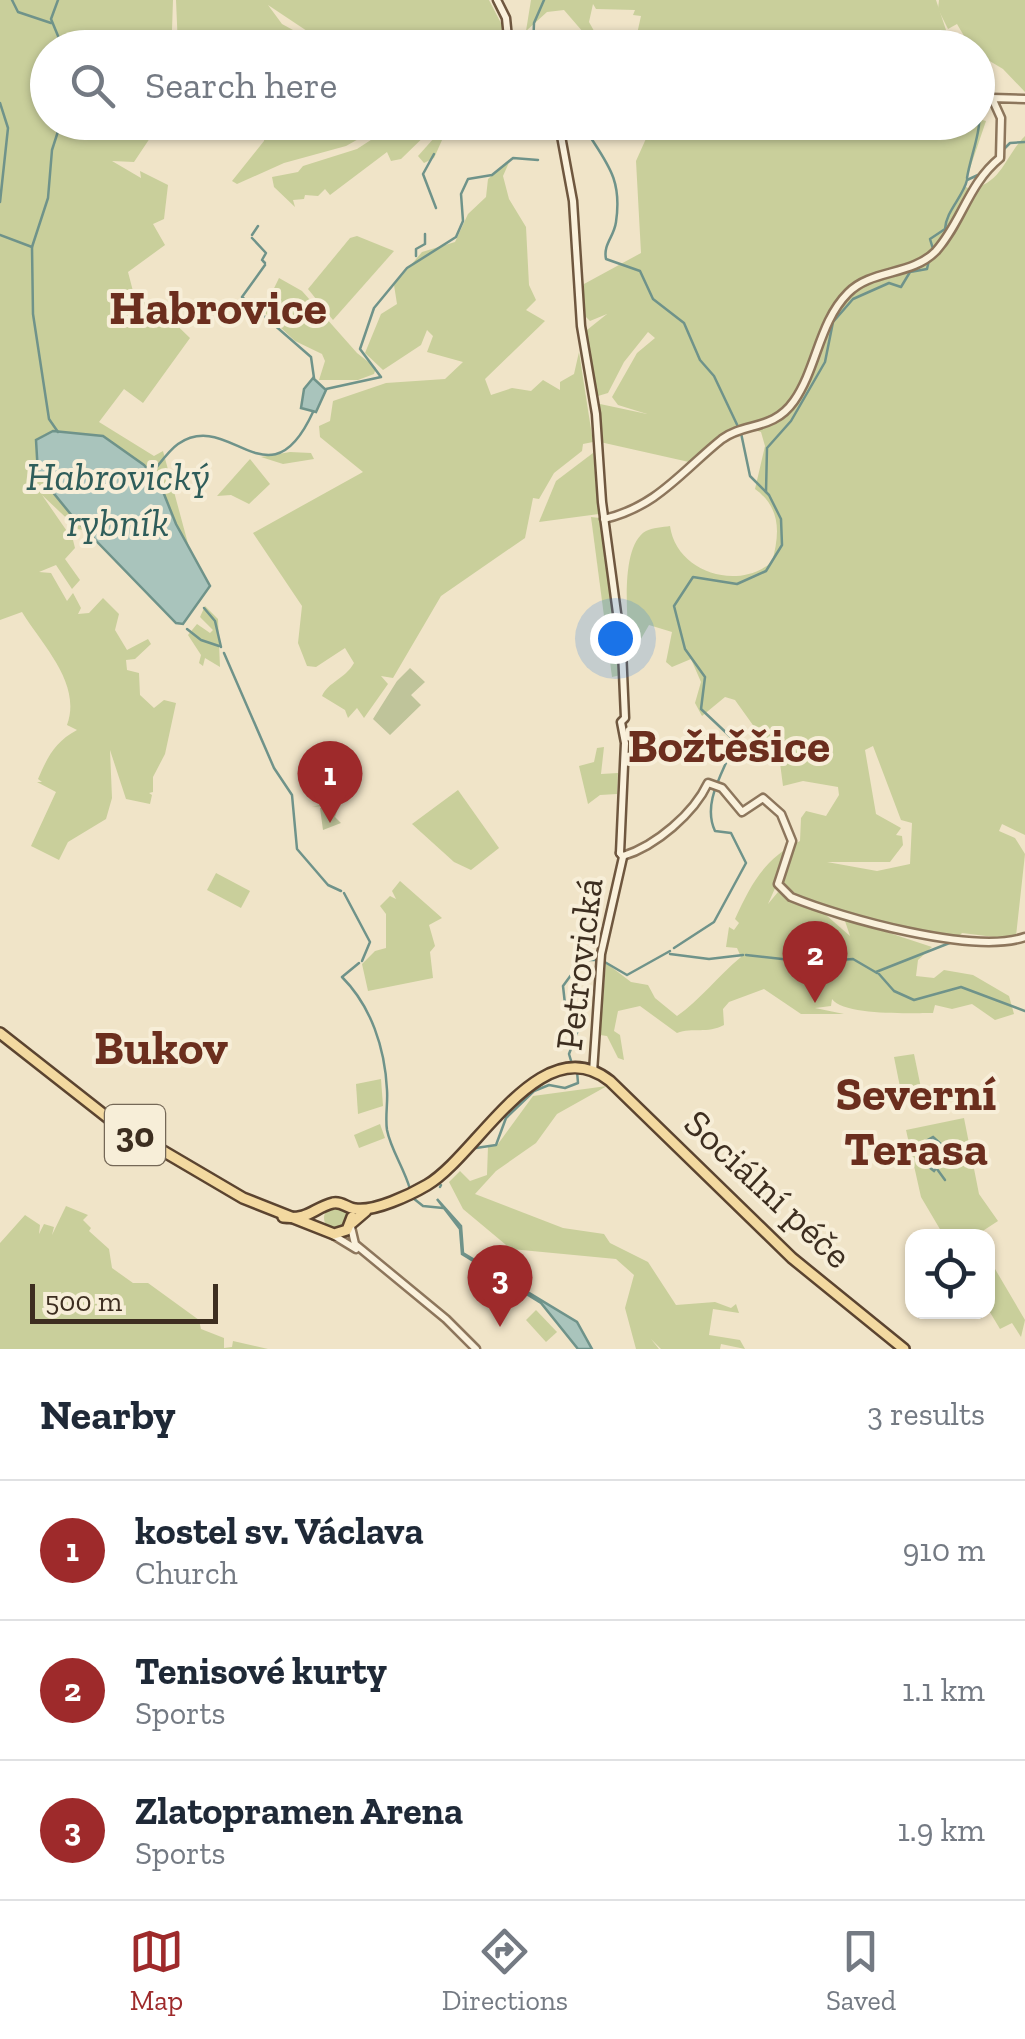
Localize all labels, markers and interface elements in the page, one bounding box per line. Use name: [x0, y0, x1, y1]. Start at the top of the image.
search box: [30, 30, 995, 140]
icon: search: [65, 58, 120, 113]
text: Search here: [145, 62, 337, 108]
district label: Habrovice: [109, 279, 327, 336]
water label: Habrovický rybník: [26, 452, 210, 546]
your location: [590, 613, 641, 664]
district label: Božtěšice: [628, 717, 830, 774]
pin: 1: [298, 740, 362, 823]
street label: Petrovická: [546, 875, 612, 1053]
pin: 2: [782, 920, 848, 1003]
district label: Bukov: [94, 1019, 228, 1076]
district label: Severní Terasa: [836, 1065, 996, 1177]
street label: Sociální péče: [675, 1100, 861, 1278]
road number: 30: [105, 1105, 165, 1165]
map controls: [905, 1229, 995, 1319]
button: locate: [905, 1229, 995, 1319]
pin: 3: [468, 1244, 532, 1327]
scale bar: [30, 1279, 218, 1324]
text: 500 m: [45, 1285, 122, 1318]
text: Nearby: [40, 1389, 176, 1440]
text: 3 results: [867, 1395, 985, 1433]
text: kostel sv. Václava: [135, 1508, 424, 1554]
text: 1: [66, 1531, 79, 1569]
text: 910 m: [902, 1531, 985, 1569]
text: Church: [135, 1554, 238, 1592]
text: Tenisové kurty: [135, 1648, 387, 1694]
text: 2: [64, 1671, 81, 1709]
text: 1.1 km: [902, 1671, 985, 1709]
text: Sports: [135, 1694, 225, 1732]
text: Zlatopramen Arena: [135, 1788, 463, 1834]
text: 3: [64, 1811, 81, 1849]
text: 1.9 km: [897, 1811, 985, 1849]
text: Sports: [135, 1834, 225, 1872]
tab: Map: [129, 1924, 184, 2017]
tab: Directions: [442, 1924, 568, 2017]
tab: Saved: [826, 1924, 896, 2017]

